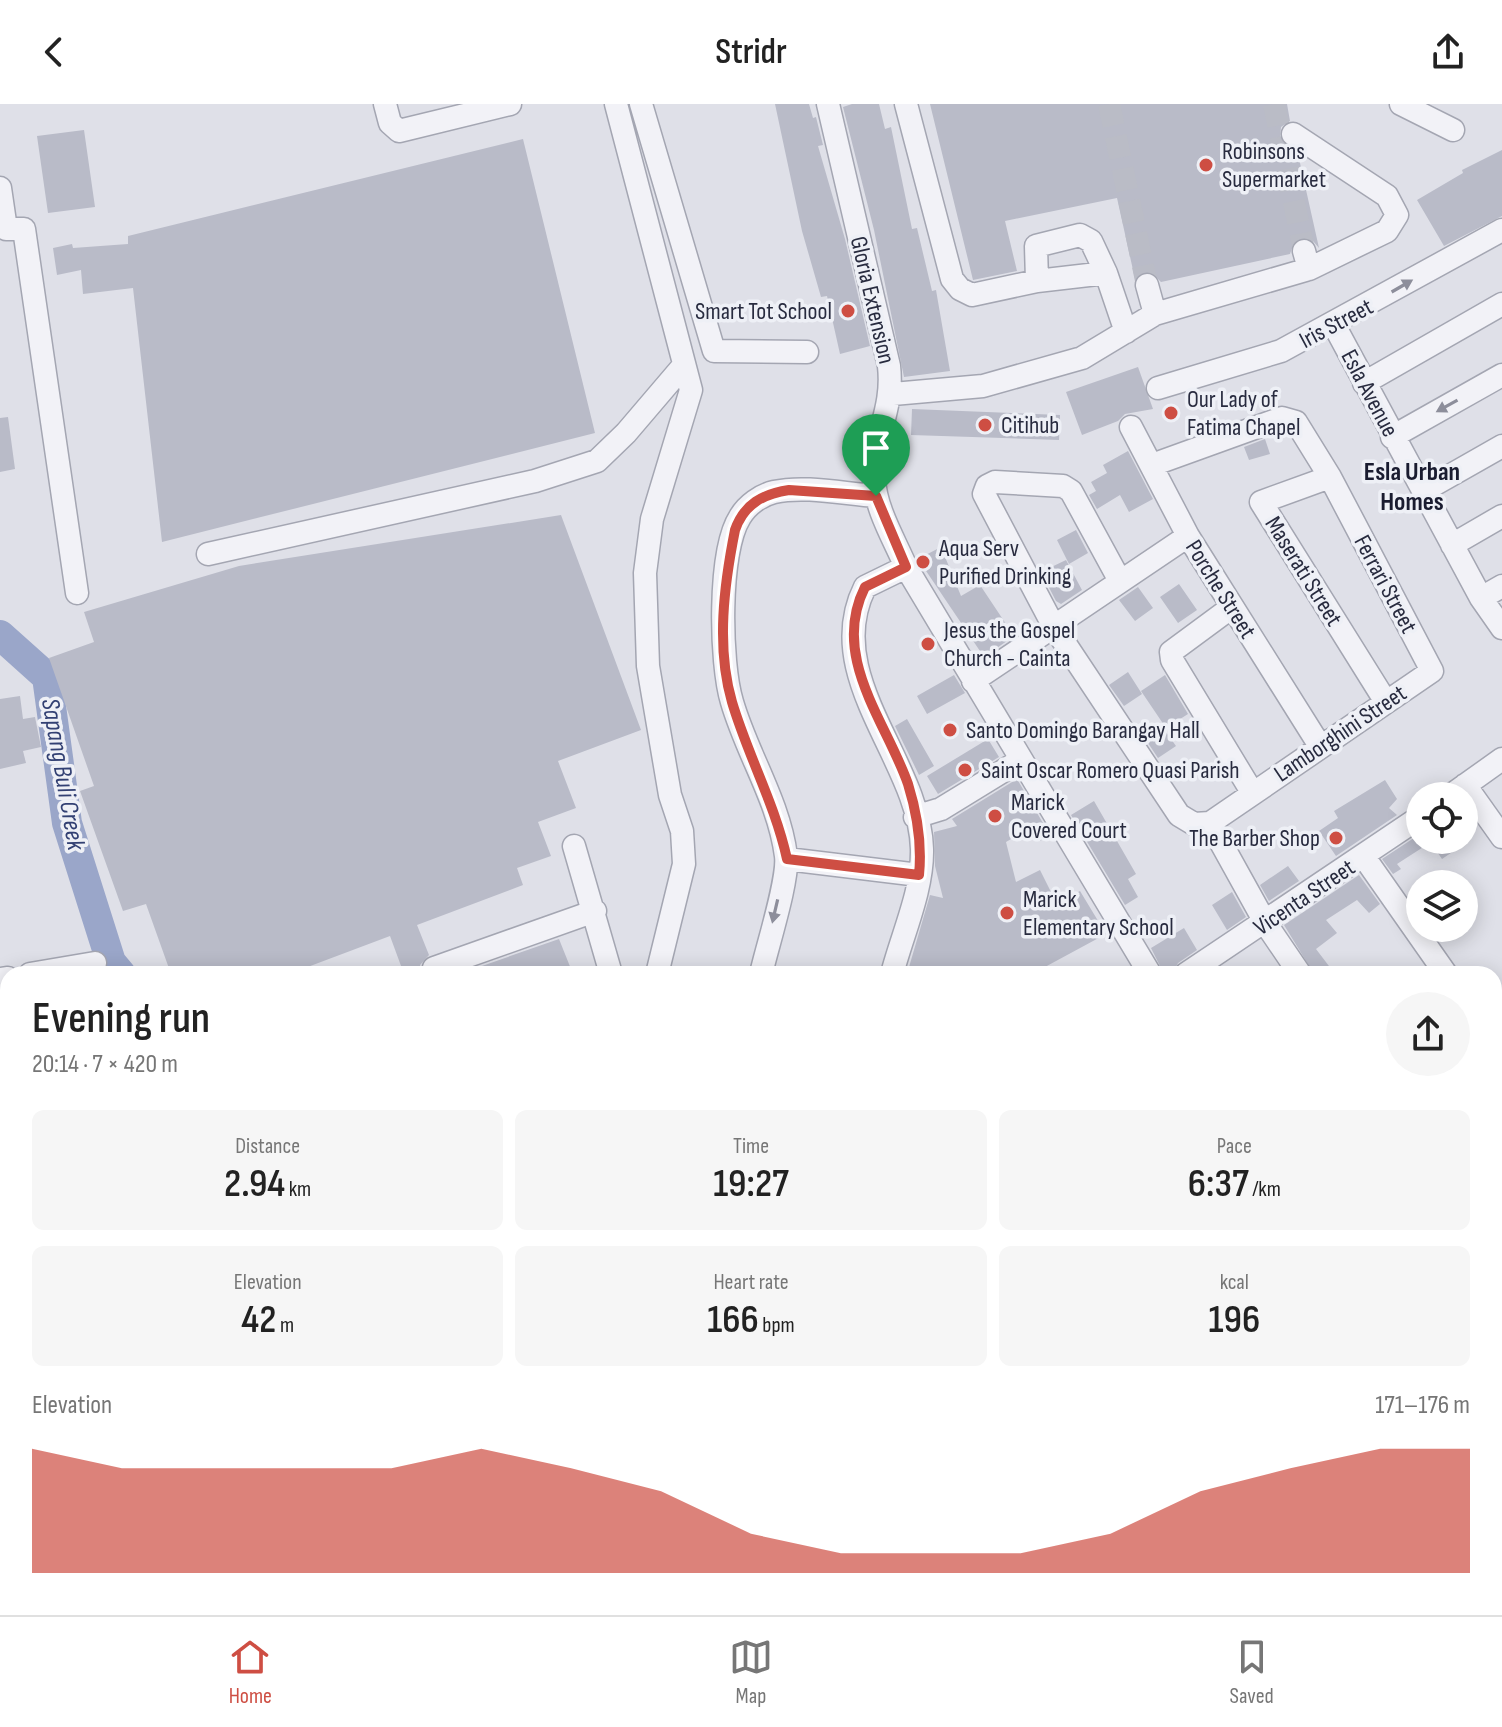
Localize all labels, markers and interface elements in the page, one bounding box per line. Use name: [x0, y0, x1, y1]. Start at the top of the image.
icon: back: [32, 30, 76, 74]
icon: share: [1426, 30, 1470, 74]
text: Stridr: [715, 31, 787, 74]
place label: Robinsons Supermarket: [1222, 137, 1326, 194]
marker: Robinsons Supermarket: [1197, 156, 1215, 174]
street label: Gloria Extension: [844, 234, 901, 367]
one-way arrow: [1391, 279, 1413, 293]
street label: Iris Street: [1294, 292, 1378, 355]
place label: Smart Tot School: [695, 297, 832, 326]
marker: Smart Tot School: [839, 302, 857, 320]
street label: Esla Avenue: [1335, 345, 1405, 442]
place label: Our Lady of Fatima Chapel: [1187, 385, 1300, 442]
one-way arrow: [1436, 399, 1458, 413]
marker: Our Lady of Fatima Chapel: [1162, 404, 1180, 422]
place label: Citihub: [1001, 411, 1059, 440]
pin: [842, 414, 910, 496]
marker: Citihub: [976, 416, 994, 434]
icon: arrive: [854, 426, 898, 470]
district label: Esla Urban Homes: [1364, 457, 1460, 518]
street label: Maserati Street: [1258, 511, 1349, 631]
street label: Ferrari Street: [1348, 530, 1423, 638]
place label: Aqua Serv Purified Drinking: [938, 534, 1071, 591]
street label: Porche Street: [1179, 535, 1262, 644]
marker: Aqua Serv Purified Drinking: [914, 553, 932, 571]
place label: Jesus the Gospel Church - Cainta: [943, 616, 1075, 673]
marker: Jesus the Gospel Church - Cainta: [919, 635, 937, 653]
street label: Lamborghini Street: [1269, 679, 1412, 788]
water label: Sapang Buli Creek: [34, 696, 91, 854]
place label: Santo Domingo Barangay Hall: [966, 716, 1200, 745]
marker: Santo Domingo Barangay Hall: [941, 721, 959, 739]
place label: Saint Oscar Romero Quasi Parish: [981, 756, 1240, 785]
marker: Saint Oscar Romero Quasi Parish: [956, 761, 974, 779]
map controls: [1406, 782, 1478, 942]
button: locate: [1406, 782, 1478, 854]
place label: Marick Covered Court: [1011, 788, 1127, 845]
marker: Marick Covered Court: [986, 807, 1004, 825]
place label: The Barber Shop: [1189, 824, 1320, 853]
marker: The Barber Shop: [1327, 829, 1345, 847]
street label: Vicenta Street: [1248, 853, 1360, 942]
button: layers: [1406, 870, 1478, 942]
place label: Marick Elementary School: [1023, 885, 1174, 942]
one-way arrow: [768, 899, 781, 924]
marker: Marick Elementary School: [998, 904, 1016, 922]
text: Evening run: [32, 992, 210, 1045]
button: share: [1386, 992, 1470, 1076]
text: 20:14 · 7 × 420 m: [32, 1049, 178, 1080]
text: Distance: [235, 1133, 300, 1160]
text: Time: [733, 1133, 769, 1160]
text: Pace: [1217, 1133, 1252, 1160]
text: 2.94: [224, 1160, 285, 1208]
text: 19:27: [713, 1160, 789, 1208]
text: 6:37: [1188, 1160, 1249, 1208]
text: km: [285, 1176, 311, 1203]
text: /km: [1249, 1176, 1281, 1203]
text: Elevation: [234, 1269, 302, 1296]
text: Heart rate: [713, 1269, 789, 1296]
text: kcal: [1220, 1269, 1249, 1296]
text: 42: [241, 1296, 276, 1344]
text: 166: [707, 1296, 759, 1344]
text: 196: [1208, 1296, 1260, 1344]
text: m: [276, 1312, 294, 1339]
text: bpm: [759, 1312, 795, 1339]
text: Elevation: [32, 1390, 112, 1421]
text: 171–176 m: [1375, 1390, 1470, 1421]
tab: Home: [228, 1635, 272, 1710]
tab: Map: [729, 1635, 773, 1710]
tab: Saved: [1230, 1635, 1274, 1710]

